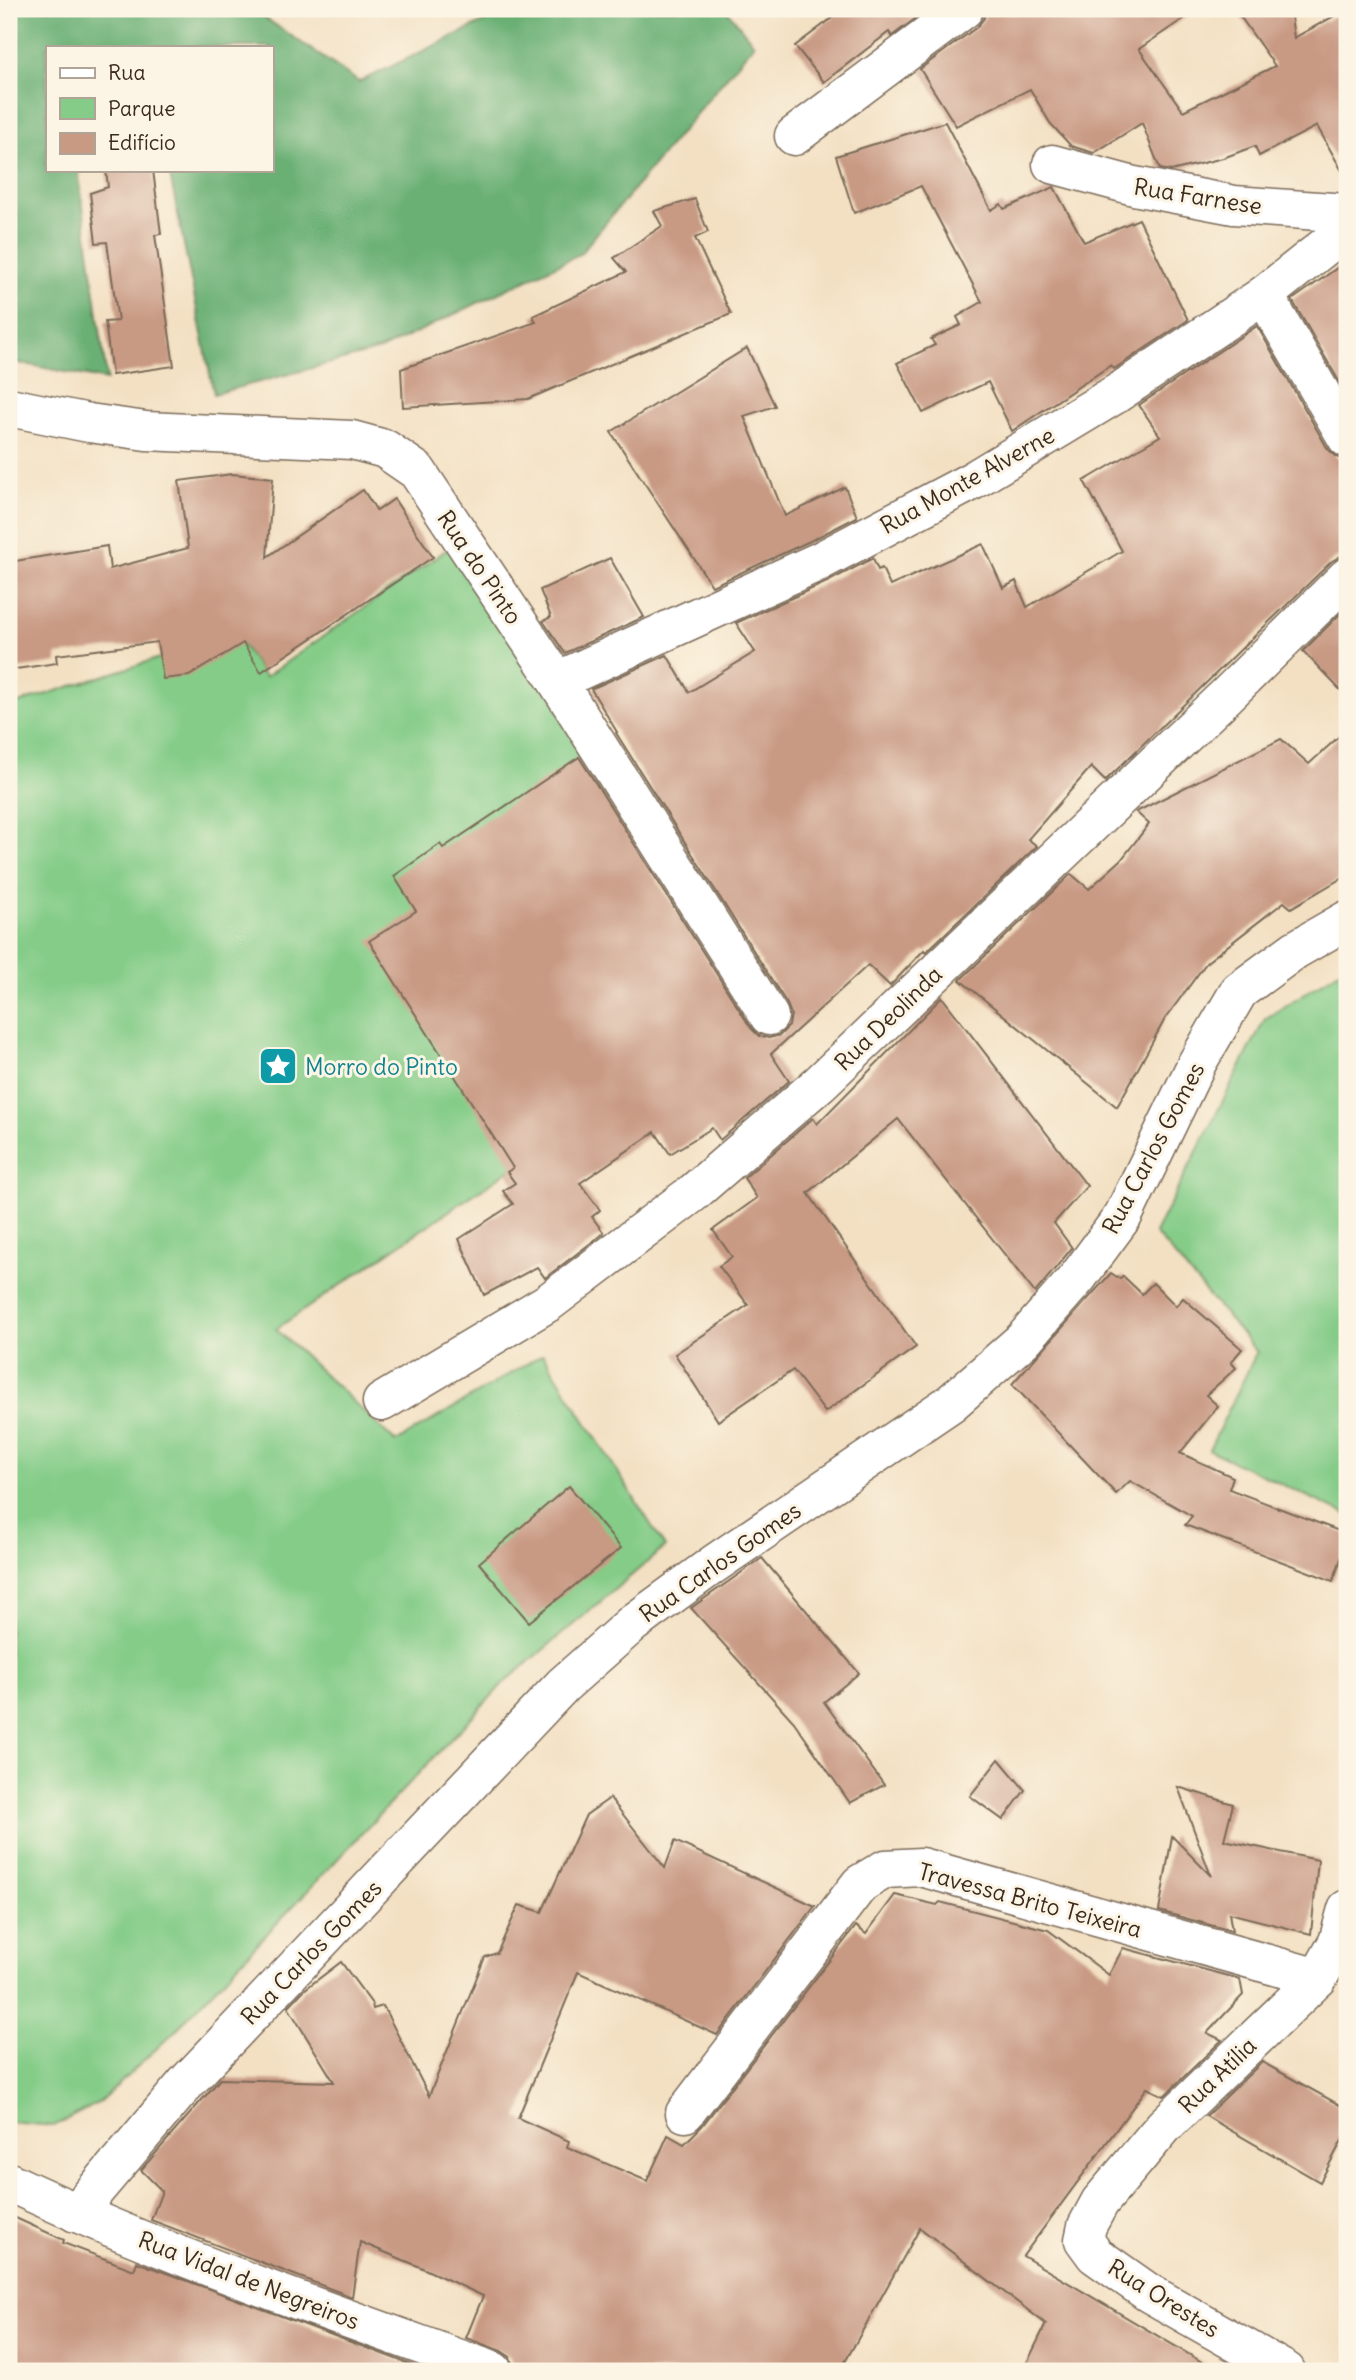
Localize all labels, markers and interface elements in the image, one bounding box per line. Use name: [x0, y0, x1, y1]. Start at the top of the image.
legend: [46, 46, 273, 172]
text: Rua: [108, 59, 145, 86]
text: Parque: [108, 95, 176, 122]
text: Edifício: [108, 129, 176, 156]
street label: Rua Farnese: [1132, 172, 1264, 220]
street label: Rua Monte Alverne: [875, 420, 1059, 540]
street label: Rua do Pinto: [431, 505, 529, 629]
street label: Rua Deolinda: [828, 960, 948, 1076]
place icon: Morro do Pinto: [257, 1045, 299, 1087]
place label: Morro do Pinto: [305, 1052, 458, 1081]
street label: Rua Carlos Gomes: [1095, 1057, 1211, 1239]
street label: Rua Carlos Gomes: [634, 1495, 806, 1629]
street label: Travessa Brito Teixeira: [915, 1856, 1145, 1944]
street label: Rua Carlos Gomes: [234, 1873, 388, 2031]
street label: Rua Atília: [1172, 2031, 1262, 2119]
street label: Rua Vidal de Negreiros: [134, 2224, 364, 2336]
street label: Rua Orestes: [1103, 2252, 1225, 2344]

